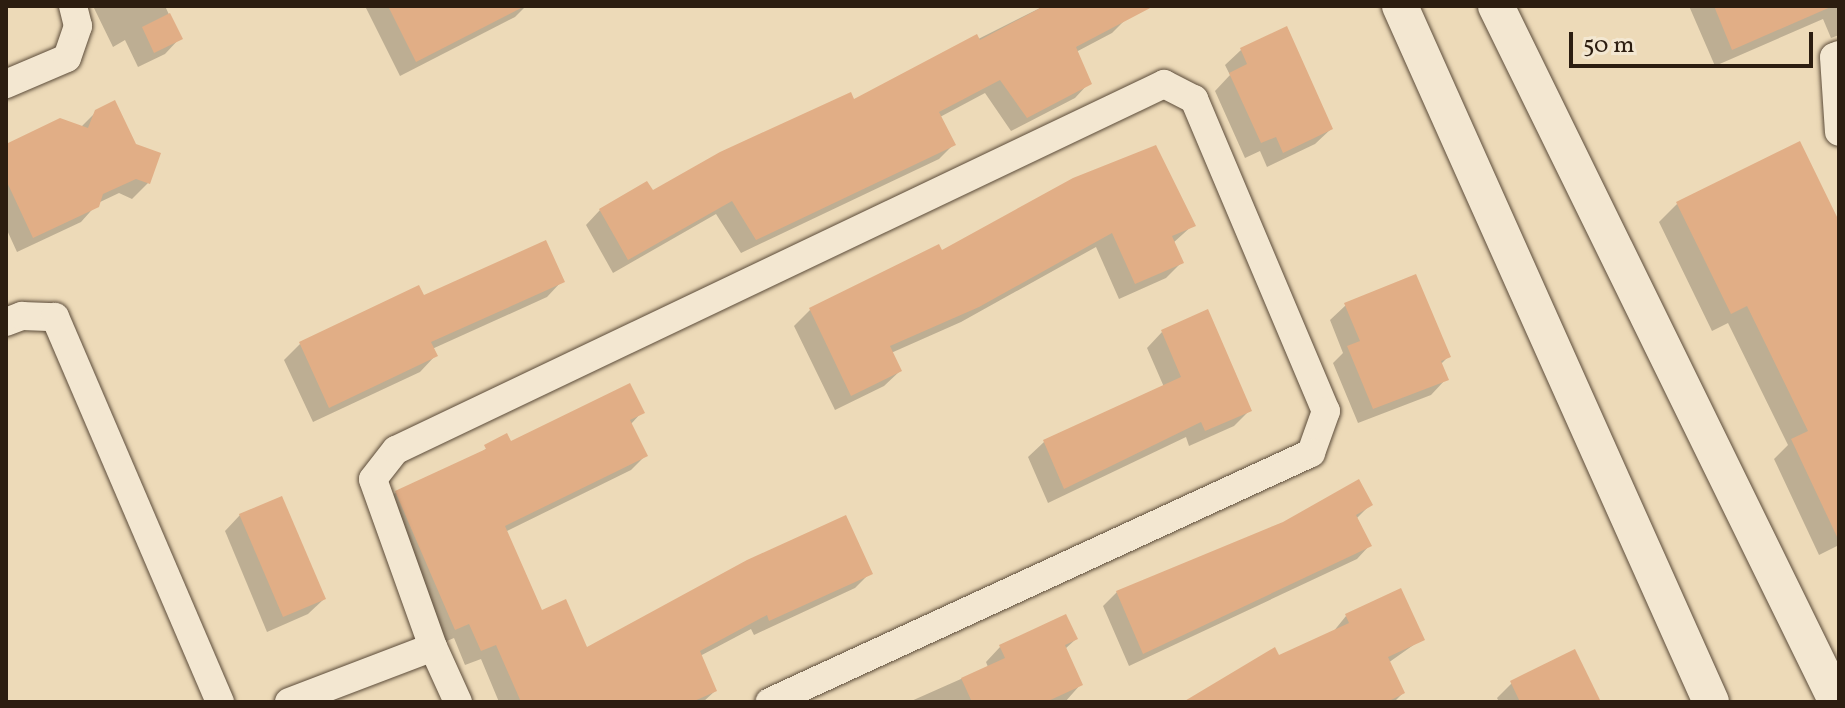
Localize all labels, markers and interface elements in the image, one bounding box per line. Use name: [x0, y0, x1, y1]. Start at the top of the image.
scale bar: [1573, 16, 1817, 66]
text: 50 m: [1583, 29, 1635, 63]

